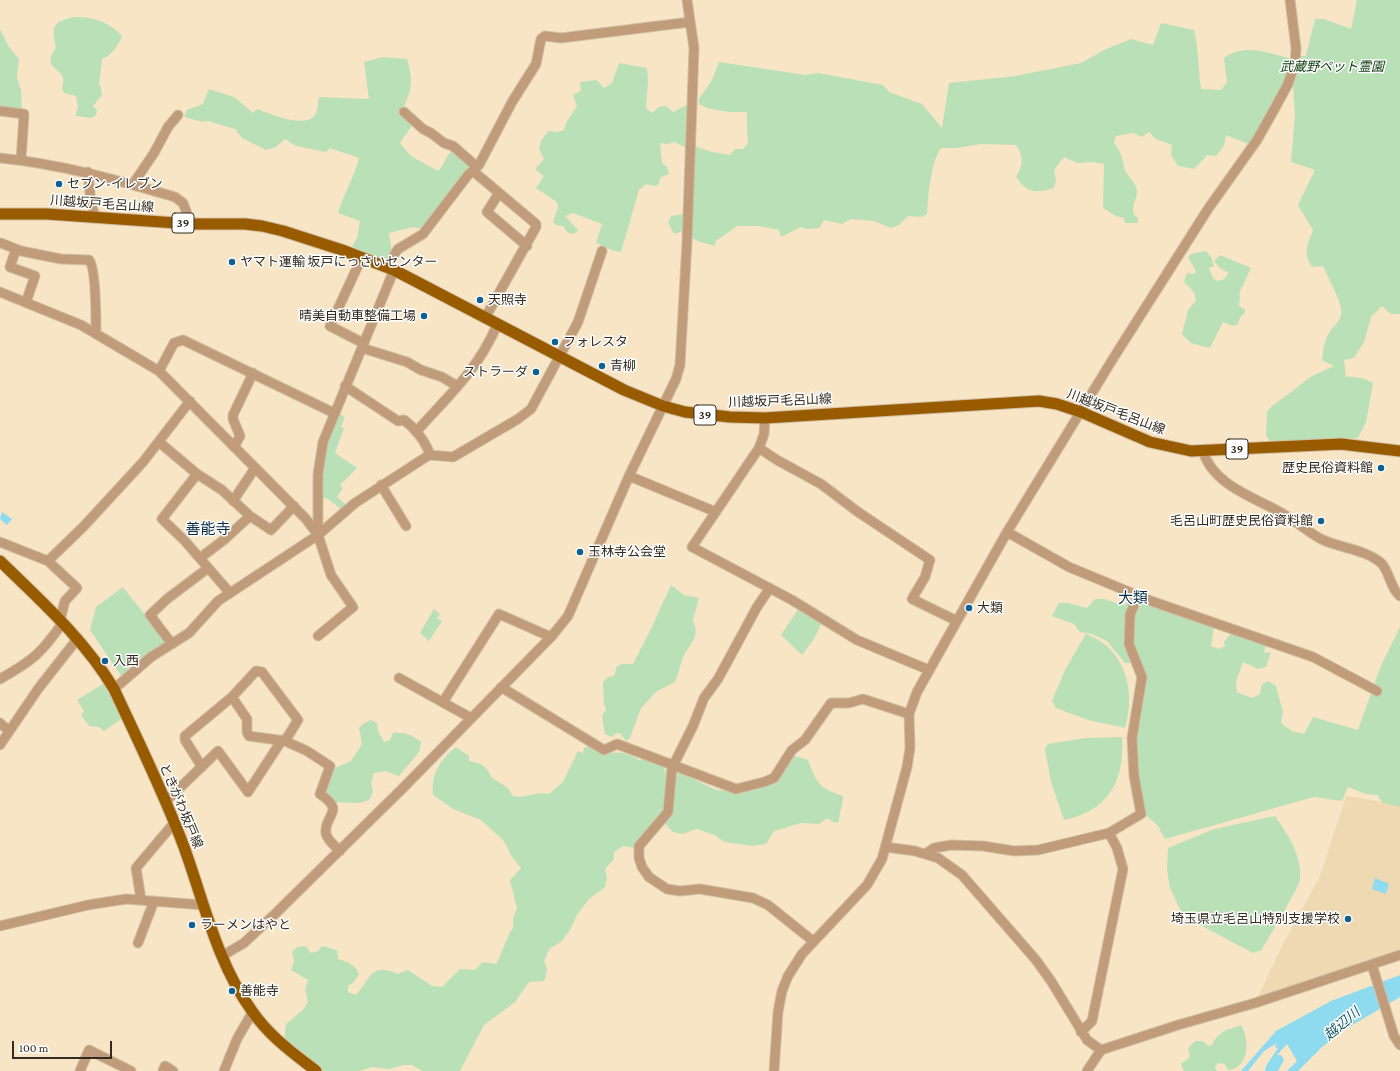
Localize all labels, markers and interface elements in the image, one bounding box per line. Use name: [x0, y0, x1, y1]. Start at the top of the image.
park label: 武蔵野ペット霊園: [1280, 59, 1384, 75]
place label: セブン-イレブン: [67, 176, 163, 192]
marker: セブン-イレブン: [54, 179, 64, 189]
street label: 川越坂戸毛呂山線: [50, 193, 154, 215]
road number: 39: [172, 213, 194, 233]
place label: ヤマト運輸 坂戸にっさいセンター: [240, 254, 437, 270]
marker: ヤマト運輸 坂戸にっさいセンター: [227, 257, 237, 267]
place label: 天照寺: [488, 292, 527, 308]
marker: 天照寺: [475, 295, 485, 305]
place label: 晴美自動車整備工場: [299, 308, 416, 324]
marker: 晴美自動車整備工場: [419, 311, 429, 321]
place label: フォレスタ: [563, 334, 628, 350]
marker: フォレスタ: [550, 337, 560, 347]
place label: 青柳: [610, 358, 636, 374]
marker: 青柳: [597, 361, 607, 371]
place label: ストラーダ: [463, 364, 528, 380]
marker: ストラーダ: [531, 367, 541, 377]
street label: 川越坂戸毛呂山線: [1065, 386, 1167, 438]
street label: 川越坂戸毛呂山線: [728, 391, 832, 411]
road number: 39: [694, 405, 716, 425]
road number: 39: [1226, 439, 1248, 459]
place label: 歴史民俗資料館: [1282, 460, 1373, 476]
marker: 歴史民俗資料館: [1376, 463, 1386, 473]
place label: 毛呂山町歴史民俗資料館: [1170, 513, 1313, 529]
marker: 毛呂山町歴史民俗資料館: [1316, 516, 1326, 526]
district label: 善能寺: [186, 520, 230, 538]
place label: 玉林寺公会堂: [588, 544, 666, 560]
marker: 玉林寺公会堂: [575, 547, 585, 557]
district label: 大類: [1118, 589, 1148, 607]
place label: 大類: [977, 600, 1003, 616]
marker: 大類: [964, 603, 974, 613]
place label: 入西: [113, 653, 139, 669]
marker: 入西: [100, 656, 110, 666]
street label: ときがわ坂戸線: [156, 761, 206, 851]
place label: 埼玉県立毛呂山特別支援学校: [1171, 911, 1340, 927]
marker: 埼玉県立毛呂山特別支援学校: [1343, 914, 1353, 924]
place label: ラーメンはやと: [200, 917, 291, 933]
marker: ラーメンはやと: [187, 920, 197, 930]
place label: 善能寺: [240, 983, 279, 999]
marker: 善能寺: [227, 986, 237, 996]
water label: 越辺川: [1321, 1004, 1363, 1044]
scale bar: [14, 1033, 114, 1059]
text: 100 m: [19, 1041, 48, 1055]

